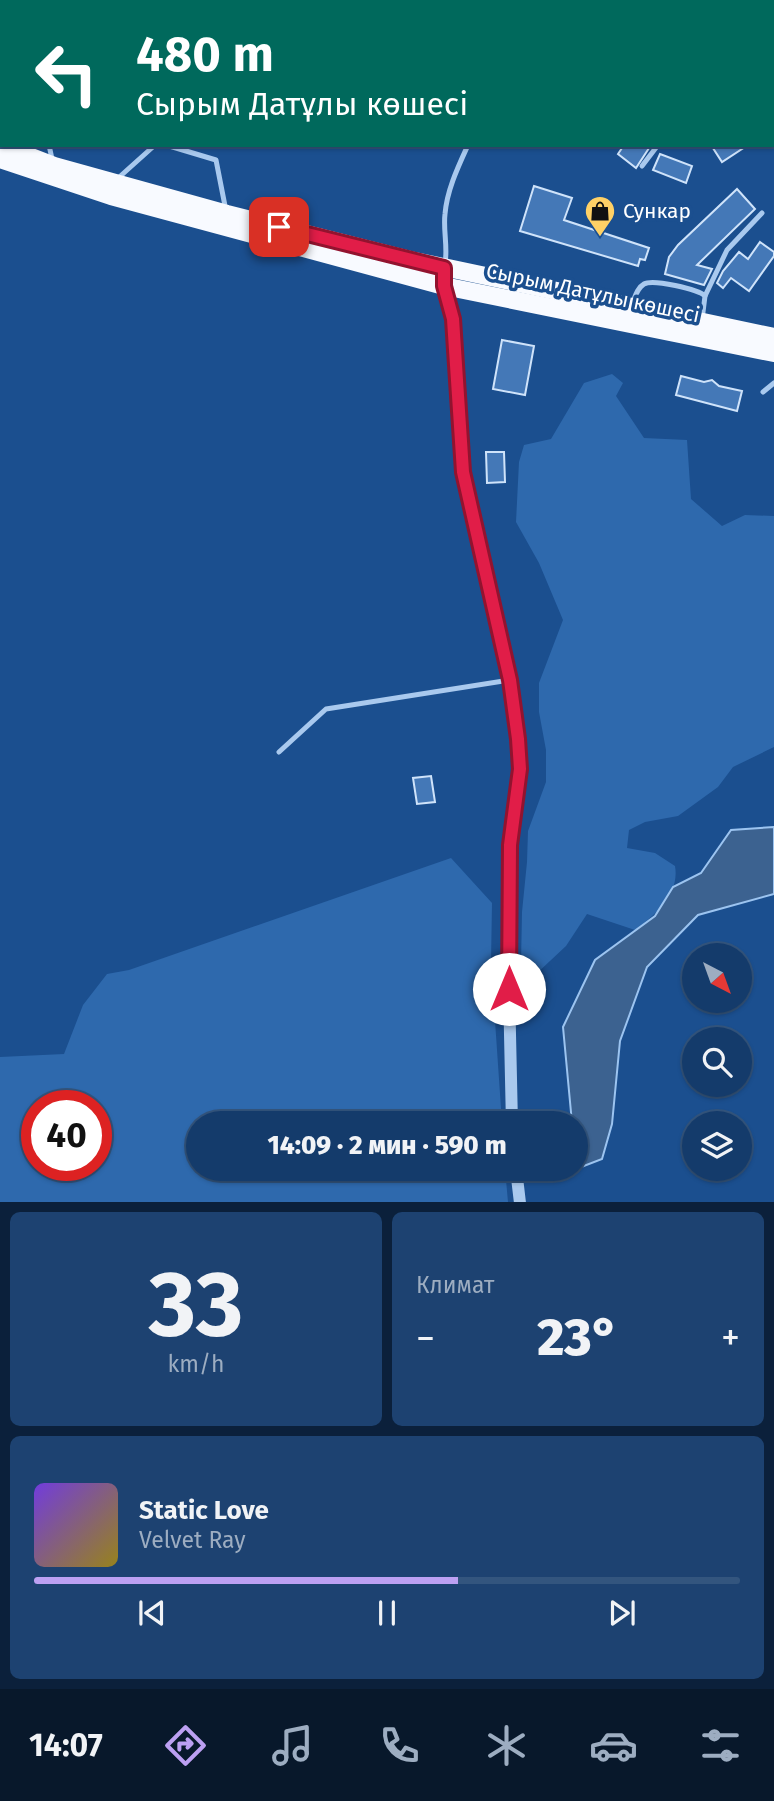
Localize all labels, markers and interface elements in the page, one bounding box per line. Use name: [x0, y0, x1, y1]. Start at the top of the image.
text: 480 m: [136, 25, 274, 84]
icon: left: [21, 28, 112, 119]
text: Сырым Датұлы көшесі: [136, 85, 468, 123]
shop icon: Сункар: [583, 194, 617, 238]
pin: [249, 197, 309, 257]
place label: Сункар: [623, 198, 691, 224]
icon: arrive: [260, 208, 298, 246]
street label: Сырым Датұлы көшесі: [484, 258, 702, 328]
north arrow: [682, 943, 752, 1013]
map controls: [682, 943, 752, 1181]
position arrow: [472, 952, 546, 1026]
button: search: [682, 1027, 752, 1097]
speed limit sign: 40: [21, 1090, 112, 1181]
button: layers: [682, 1111, 752, 1181]
text: 14:09 · 2 мин · 590 m: [267, 1130, 507, 1161]
text: 33: [149, 1250, 243, 1359]
text: Климат: [416, 1271, 494, 1299]
text: 23°: [537, 1306, 619, 1369]
text: −: [416, 1315, 435, 1361]
text: +: [721, 1315, 740, 1361]
text: km/h: [168, 1350, 224, 1378]
text: Static Love: [139, 1495, 269, 1526]
text: Velvet Ray: [139, 1526, 246, 1554]
icon: previous: [133, 1594, 171, 1632]
icon: pause: [368, 1594, 406, 1632]
icon: next: [603, 1594, 641, 1632]
icon: directions: [161, 1721, 210, 1770]
icon: music: [268, 1721, 317, 1770]
icon: phone: [375, 1721, 424, 1770]
icon: climate: [482, 1721, 531, 1770]
icon: car: [589, 1721, 638, 1770]
icon: filters: [696, 1721, 745, 1770]
text: 14:07: [29, 1726, 103, 1764]

